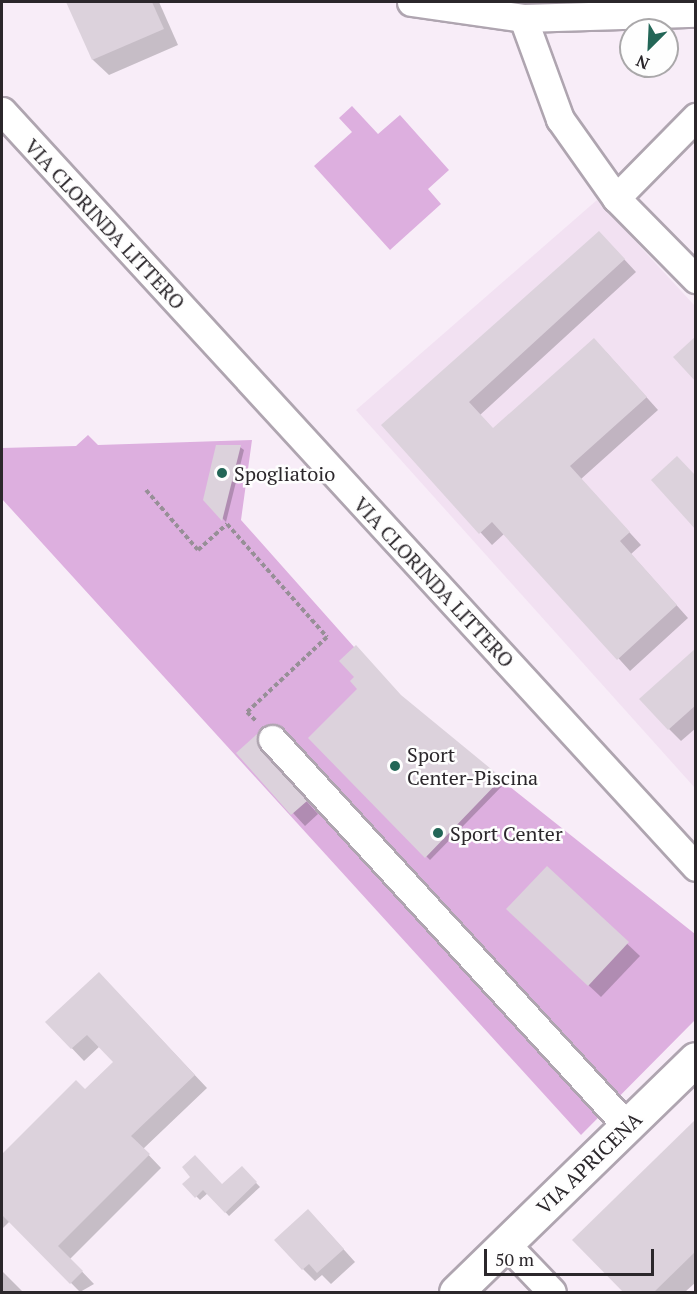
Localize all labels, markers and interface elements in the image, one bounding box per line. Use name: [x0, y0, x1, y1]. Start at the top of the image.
north arrow: [619, 18, 679, 78]
text: N: [632, 50, 653, 75]
street label: VIA CLORINDA LITTERO: [20, 134, 190, 314]
place label: Spogliatoio: [234, 461, 335, 485]
marker: Spogliatoio: [215, 466, 229, 480]
street label: VIA CLORINDA LITTERO: [349, 492, 519, 672]
place label: Sport Center-Piscina: [407, 742, 538, 789]
marker: Sport Center-Piscina: [388, 759, 402, 773]
place label: Sport Center: [450, 821, 563, 845]
marker: Sport Center: [431, 826, 445, 840]
street label: VIA APRICENA: [531, 1107, 647, 1219]
scale bar: [487, 1237, 656, 1275]
text: 50 m: [495, 1247, 534, 1271]

